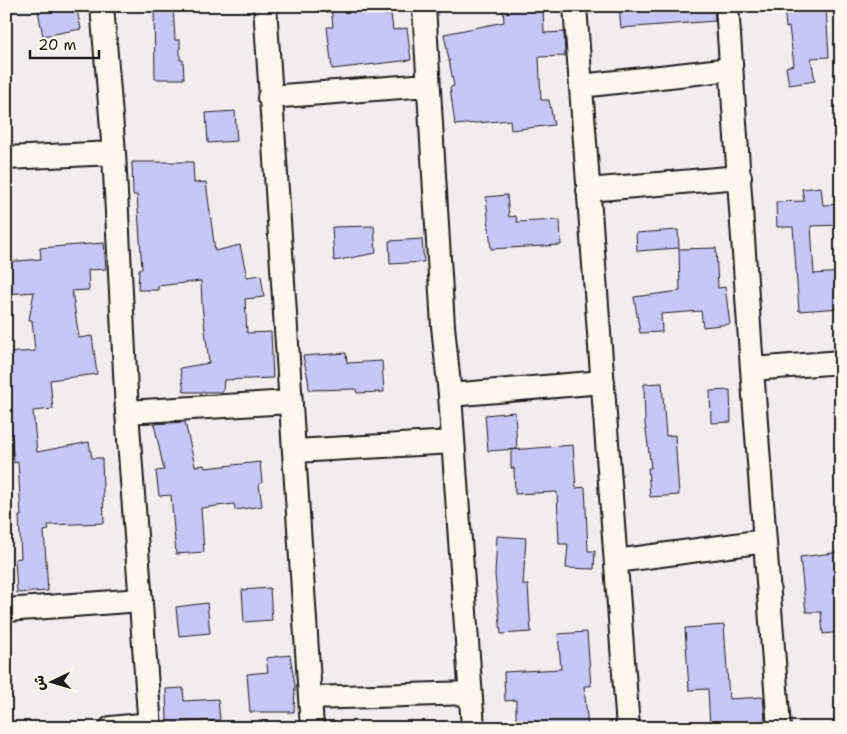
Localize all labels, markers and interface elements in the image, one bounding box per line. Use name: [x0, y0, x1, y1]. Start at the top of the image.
scale bar: [30, 28, 99, 60]
text: 20 m: [38, 35, 77, 55]
north arrow: [28, 656, 78, 706]
text: ش: [29, 675, 49, 692]

